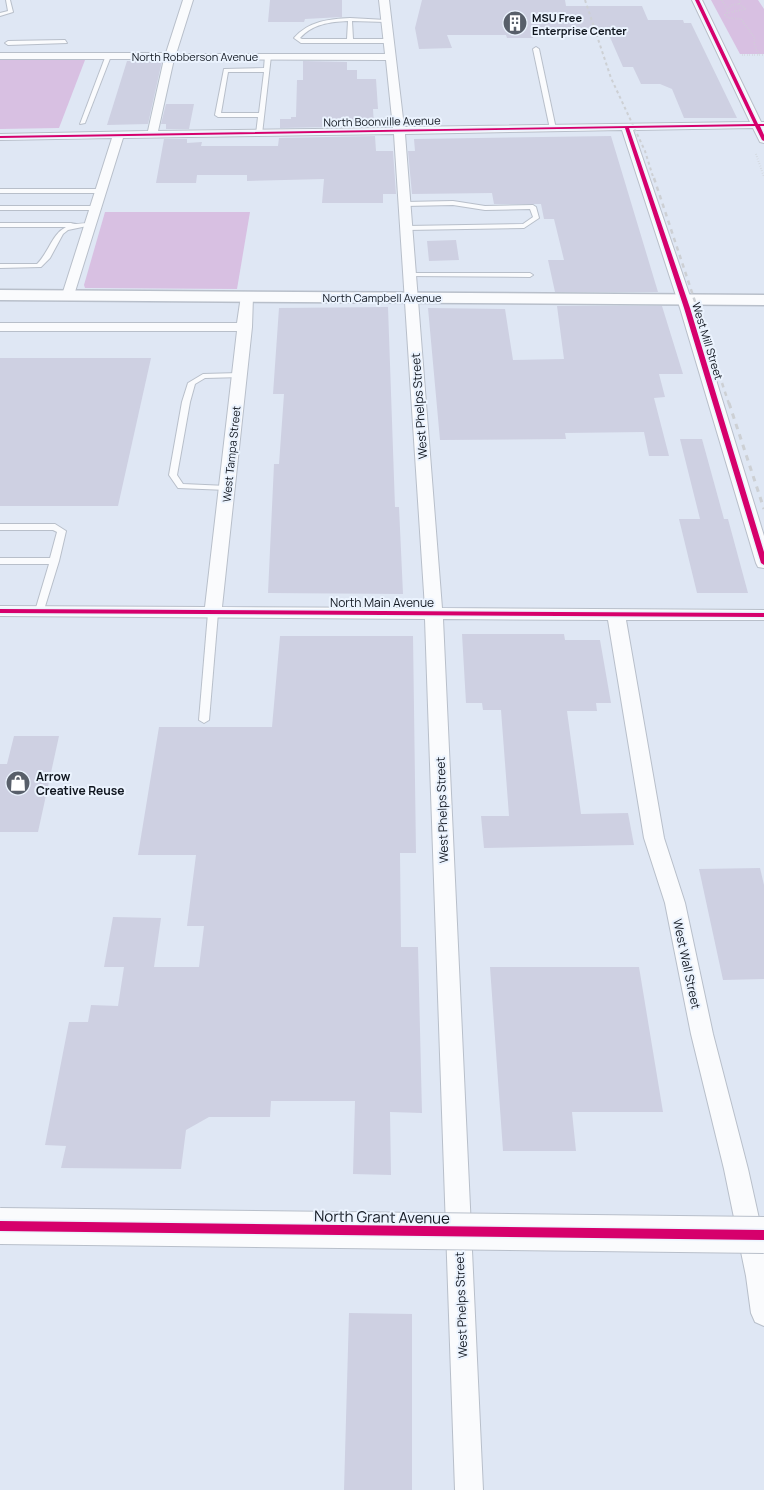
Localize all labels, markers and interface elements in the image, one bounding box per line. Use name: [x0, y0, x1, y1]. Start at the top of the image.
building icon: MSU Free Enterprise Center: [502, 10, 528, 36]
place label: MSU Free Enterprise Center: [532, 10, 627, 38]
street label: North Robberson Avenue: [132, 49, 259, 64]
street label: North Boonville Avenue: [323, 112, 441, 130]
street label: North Campbell Avenue: [323, 290, 442, 305]
street label: West Mill Street: [689, 301, 727, 381]
street label: West Phelps Street: [407, 352, 431, 460]
street label: West Tampa Street: [218, 405, 244, 503]
street label: North Main Avenue: [330, 594, 434, 611]
street label: West Phelps Street: [432, 756, 452, 863]
place label: Arrow Creative Reuse: [36, 768, 125, 799]
shop icon: Arrow Creative Reuse: [5, 770, 31, 796]
street label: West Wall Street: [669, 917, 705, 1011]
street label: North Grant Avenue: [314, 1205, 450, 1229]
street label: West Phelps Street: [451, 1251, 471, 1358]

